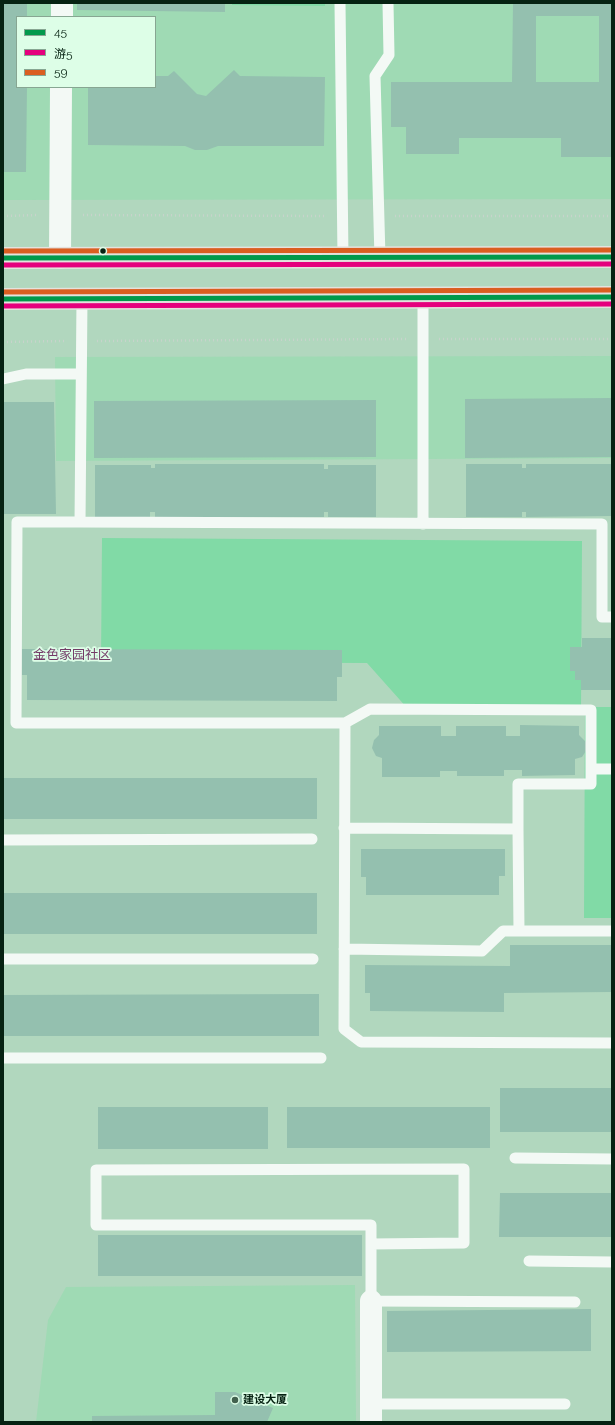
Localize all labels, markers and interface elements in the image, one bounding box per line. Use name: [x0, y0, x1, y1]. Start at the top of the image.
legend: [16, 16, 156, 88]
text: 45: [54, 25, 67, 39]
text: 游5: [54, 47, 73, 61]
text: 59: [54, 65, 68, 79]
unlabelled marker: [98, 246, 108, 256]
district label: 金色家园社区: [33, 647, 111, 663]
place label: 建设大厦: [243, 1393, 287, 1407]
marker: 建设大厦: [230, 1395, 240, 1405]

